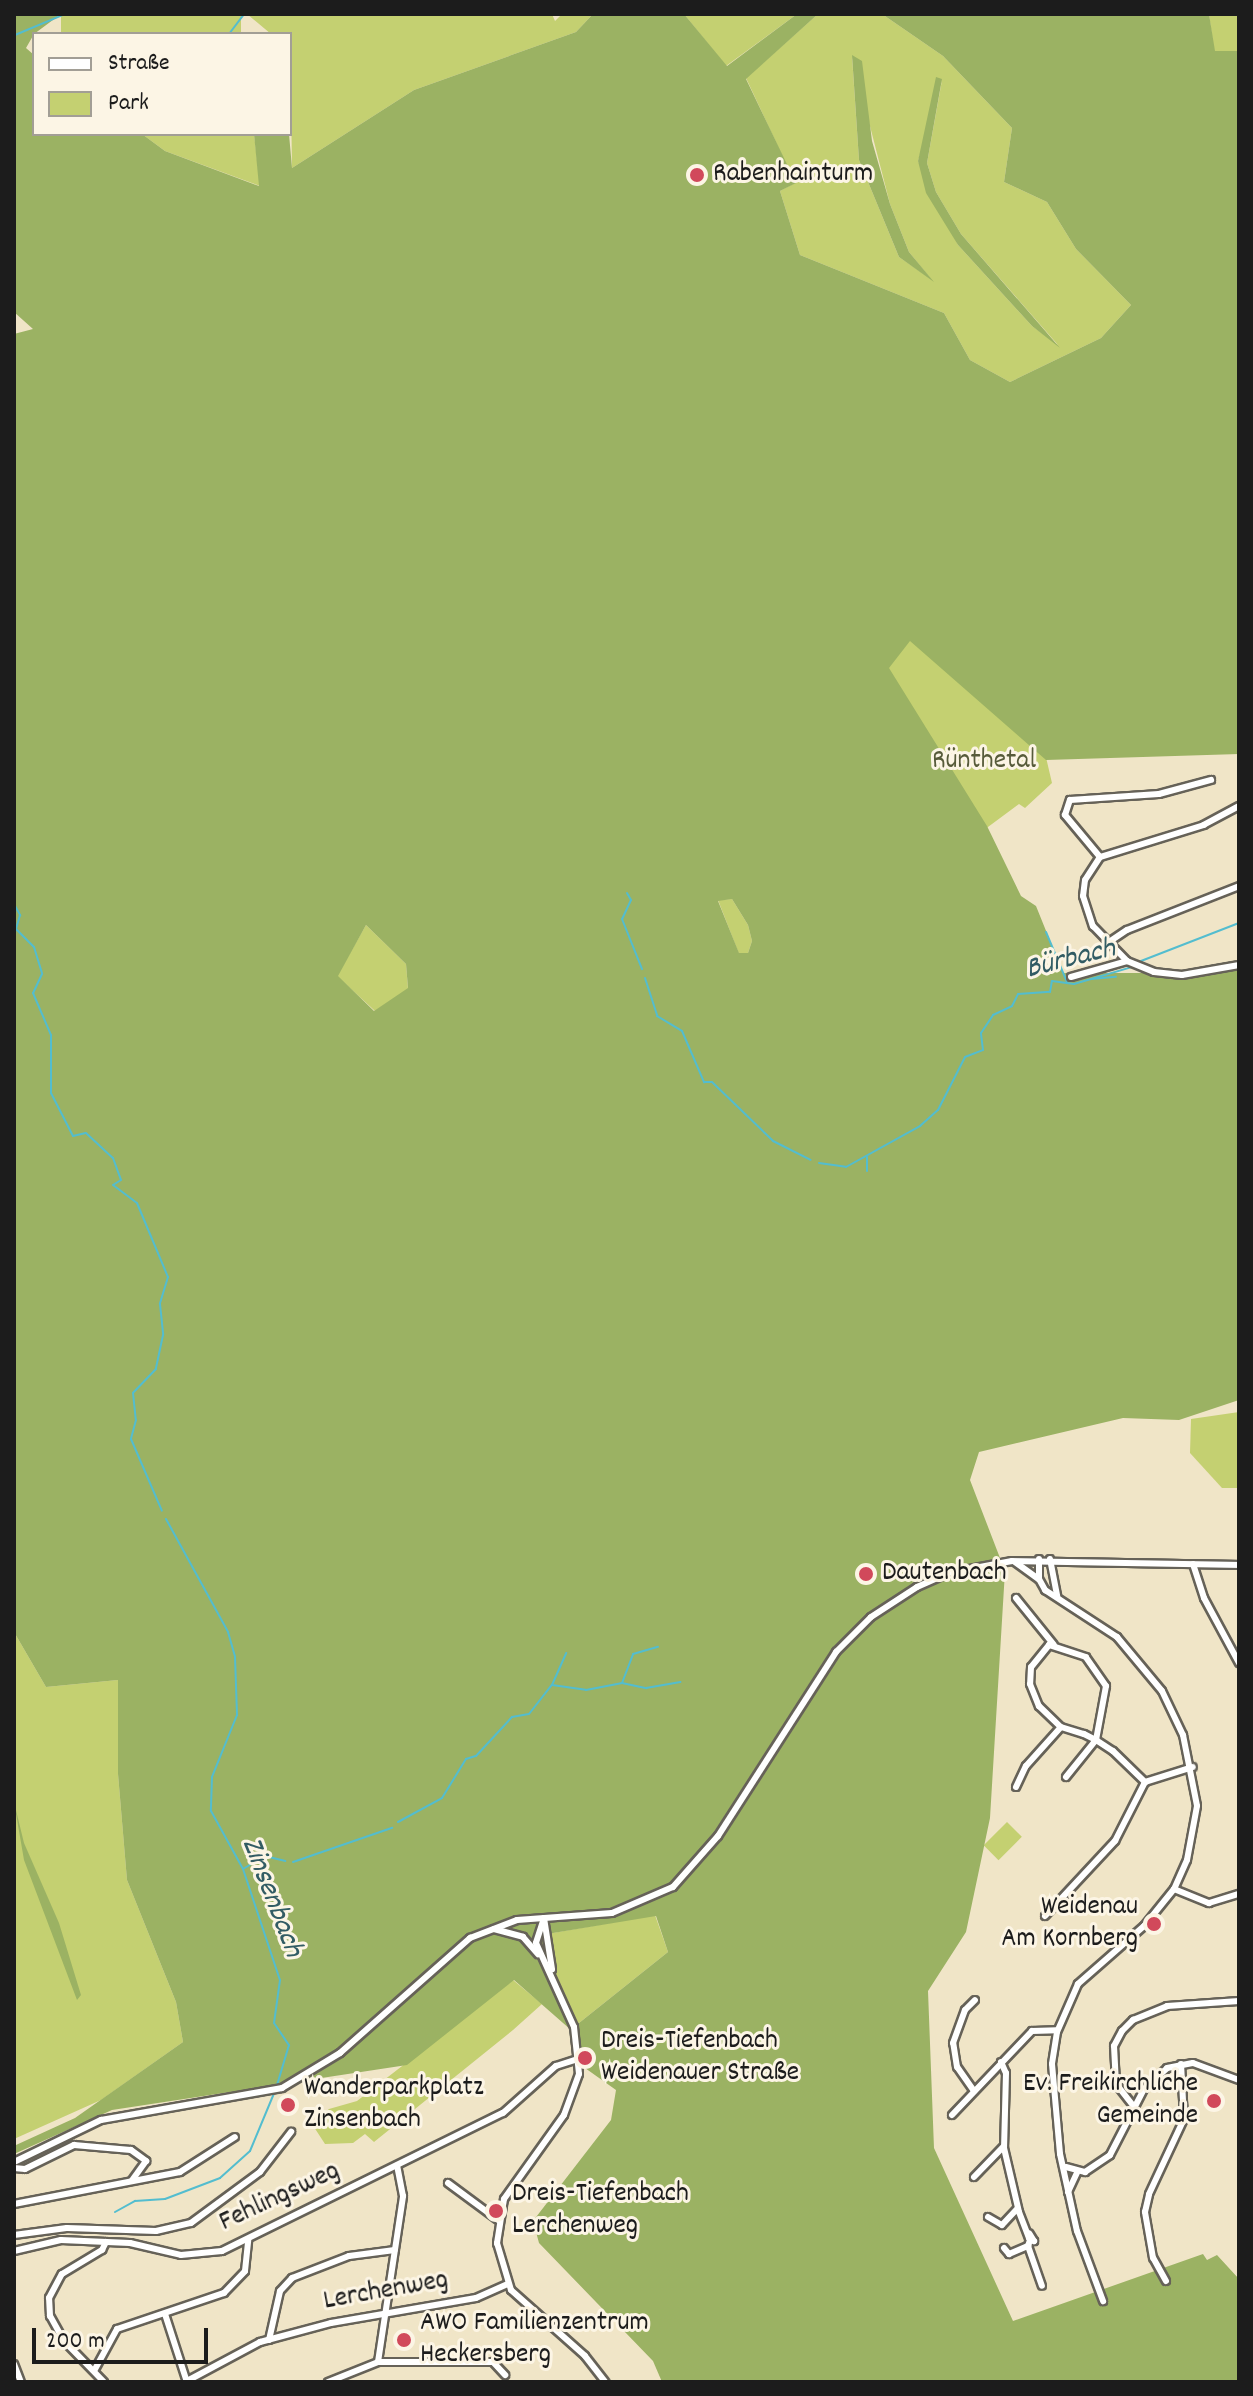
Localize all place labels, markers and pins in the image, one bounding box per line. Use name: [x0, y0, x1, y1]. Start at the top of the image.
place label: Rabenhainturm: [713, 158, 873, 192]
marker: Rabenhainturm: [688, 166, 706, 184]
place label: Dautenbach: [882, 1557, 1007, 1591]
marker: Dautenbach: [857, 1565, 875, 1583]
place label: Weidenau Am Kornberg: [1001, 1891, 1138, 1957]
marker: Weidenau Am Kornberg: [1145, 1915, 1163, 1933]
place label: Dreis-Tiefenbach Weidenauer Straße: [601, 2025, 799, 2091]
marker: Dreis-Tiefenbach Weidenauer Straße: [576, 2049, 594, 2067]
place label: Ev. Freikirchliche Gemeinde: [1023, 2068, 1198, 2134]
place label: Wanderparkplatz Zinsenbach: [304, 2072, 484, 2138]
marker: Ev. Freikirchliche Gemeinde: [1205, 2092, 1223, 2110]
marker: Wanderparkplatz Zinsenbach: [279, 2096, 297, 2114]
place label: Dreis-Tiefenbach Lerchenweg: [512, 2178, 689, 2244]
marker: Dreis-Tiefenbach Lerchenweg: [487, 2202, 505, 2220]
place label: AWO Familienzentrum Heckersberg: [420, 2307, 649, 2373]
marker: AWO Familienzentrum Heckersberg: [395, 2331, 413, 2349]

